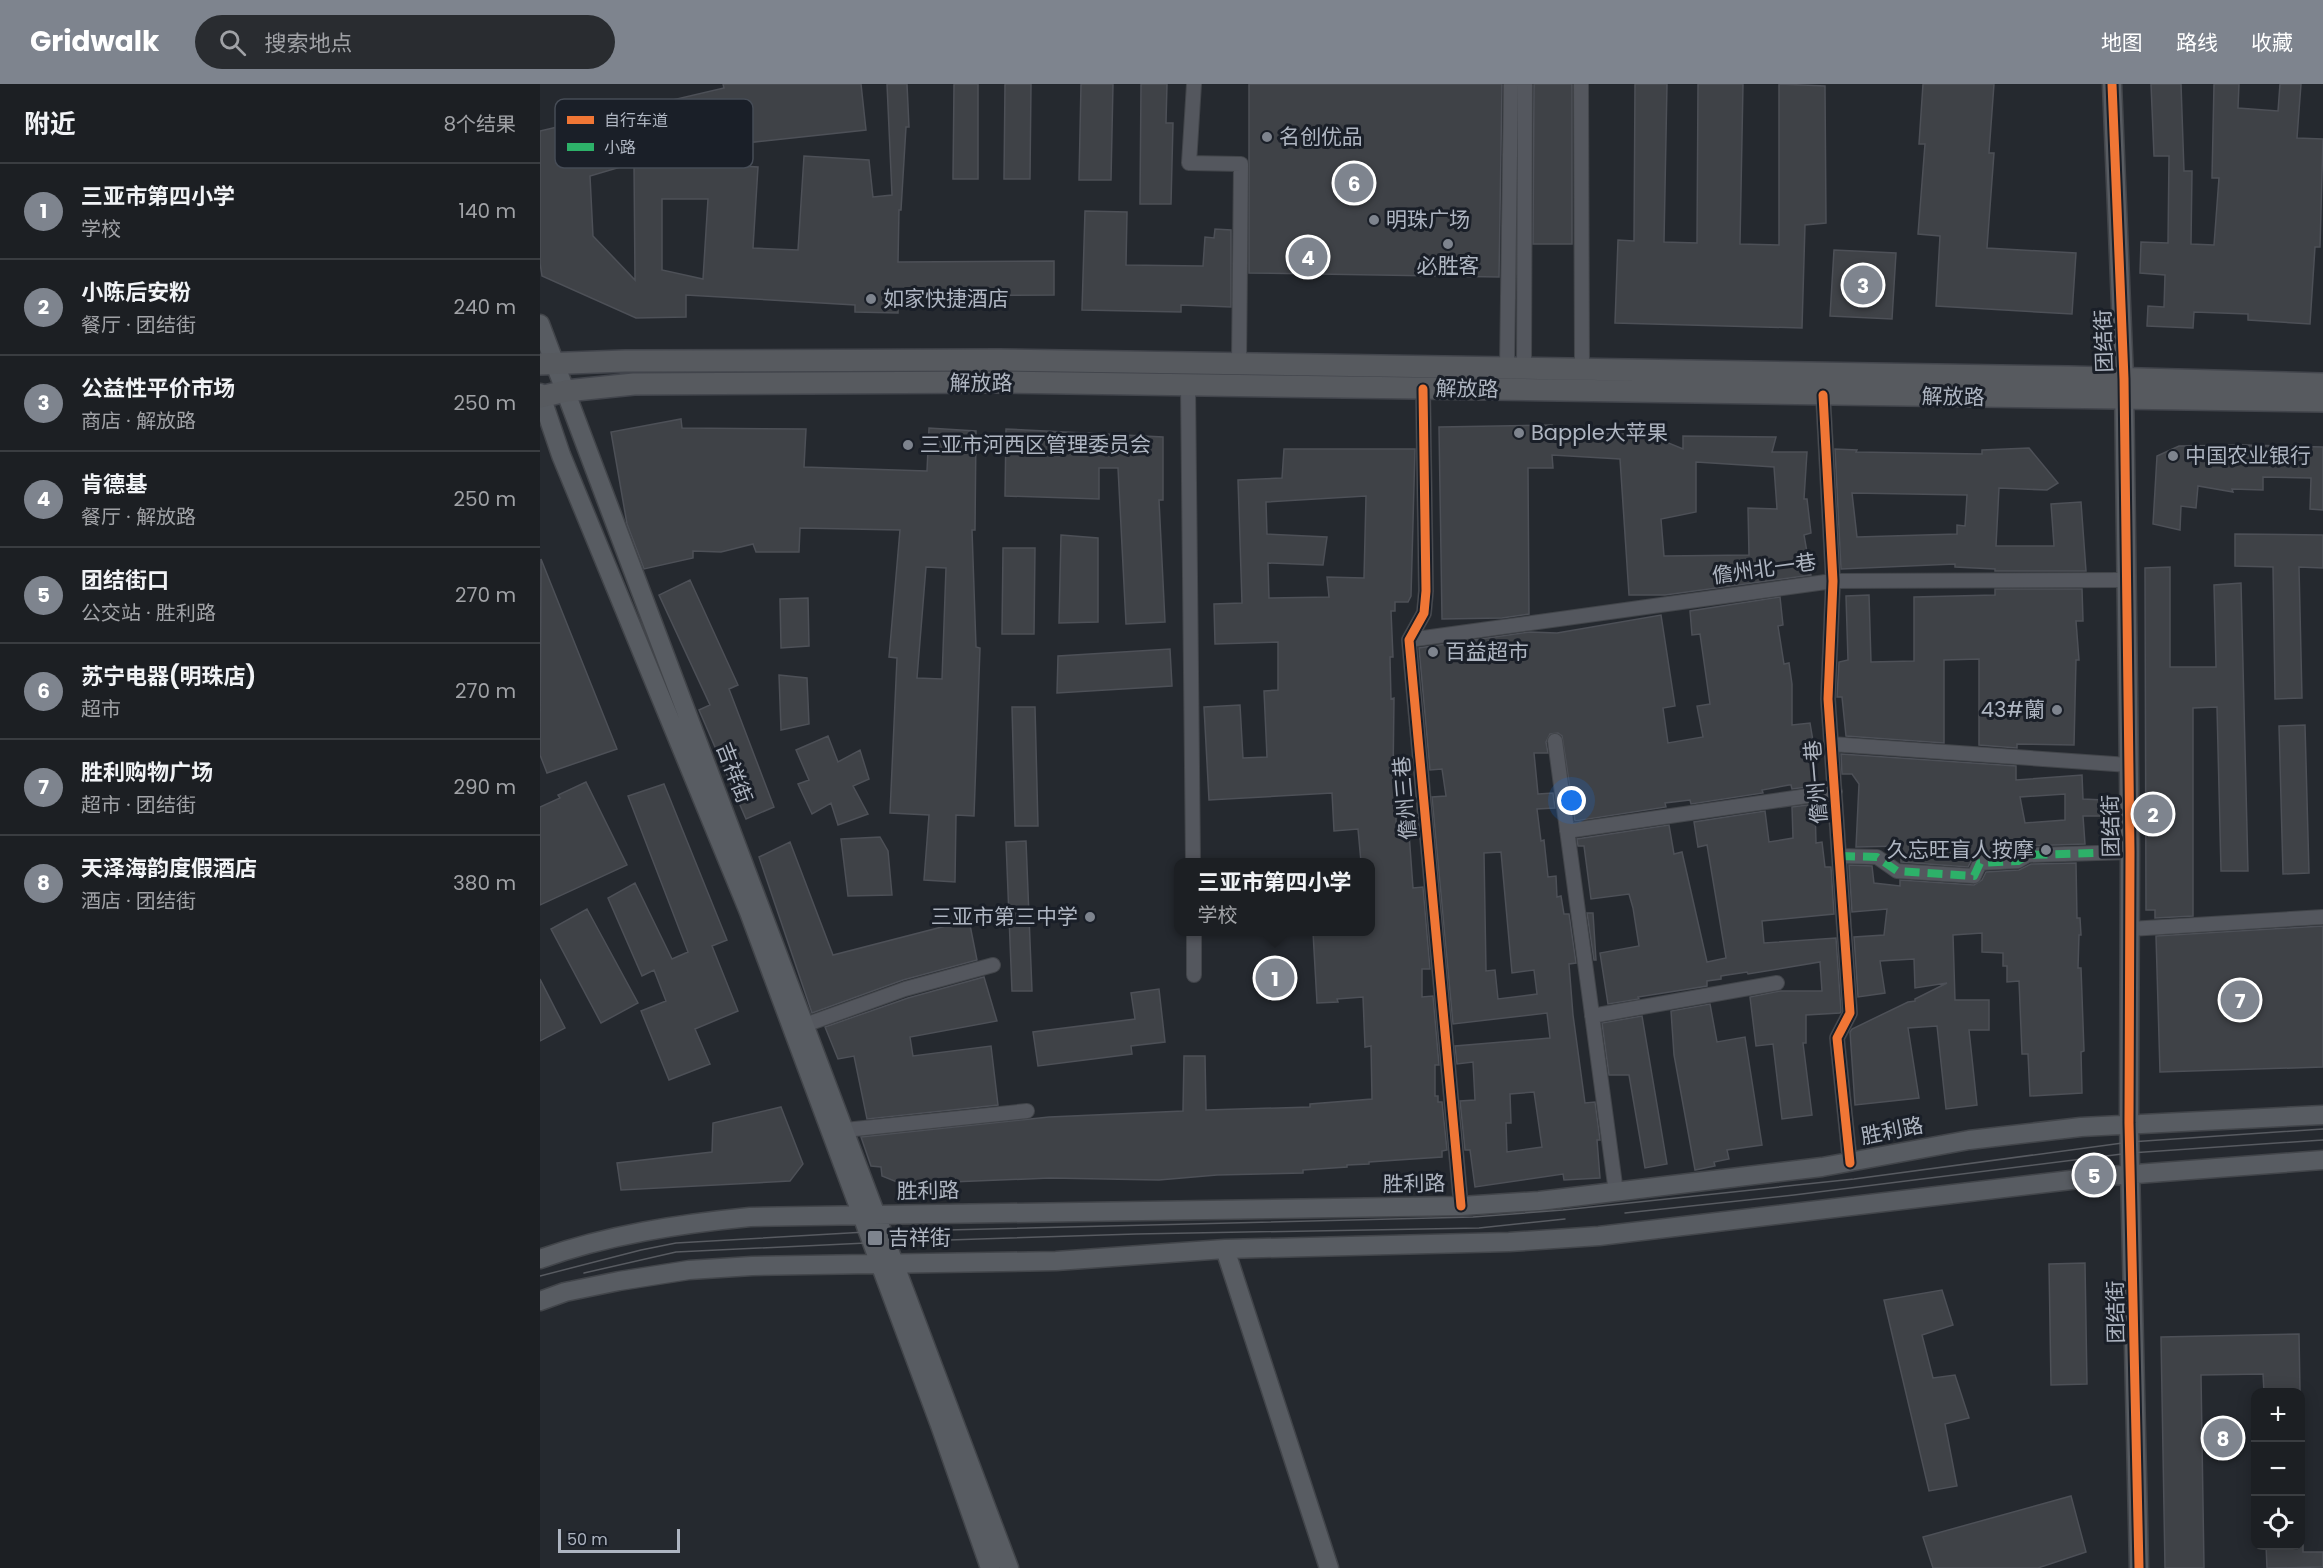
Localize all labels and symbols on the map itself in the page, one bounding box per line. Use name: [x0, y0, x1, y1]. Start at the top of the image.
legend: [555, 99, 753, 168]
text: 自行车道: [604, 109, 668, 132]
place label: 名创优品: [1279, 122, 1363, 151]
marker: 名创优品: [1260, 130, 1274, 144]
text: 小路: [604, 136, 636, 159]
pin: 6: [1334, 160, 1374, 206]
place label: 明珠广场: [1386, 205, 1470, 234]
marker: 明珠广场: [1367, 213, 1381, 227]
pin: 4: [1288, 234, 1328, 279]
marker: 必胜客: [1441, 237, 1455, 251]
place label: 必胜客: [1417, 251, 1480, 280]
pin: 3: [1844, 262, 1882, 308]
place label: 如家快捷酒店: [883, 284, 1009, 313]
marker: 如家快捷酒店: [864, 292, 878, 306]
street label: 团结街: [2088, 309, 2119, 373]
street label: 解放路: [950, 368, 1013, 397]
street label: 解放路: [1435, 373, 1499, 404]
street label: 解放路: [1921, 381, 1985, 412]
place label: Bapple大苹果: [1531, 418, 1668, 447]
marker: Bapple大苹果: [1512, 426, 1526, 440]
place label: 三亚市河西区管理委员会: [920, 430, 1151, 459]
marker: 三亚市河西区管理委员会: [901, 438, 915, 452]
place label: 中国农业银行: [2185, 441, 2311, 470]
marker: 中国农业银行: [2166, 449, 2180, 463]
street label: 儋州北一巷: [1710, 547, 1818, 590]
place label: 百益超市: [1445, 637, 1529, 666]
marker: 百益超市: [1426, 645, 1440, 659]
place label: 43#蘭: [1981, 695, 2045, 724]
marker: 43#蘭: [2050, 703, 2064, 717]
street label: 吉祥街: [710, 738, 759, 807]
street label: 儋州一巷: [1797, 739, 1834, 825]
street label: 儋州三巷: [1386, 755, 1423, 841]
your location: [1557, 786, 1586, 815]
pin: 2: [2134, 792, 2172, 836]
street label: 团结街: [2095, 794, 2126, 858]
place label: 久忘旺盲人按摩: [1887, 835, 2034, 864]
marker: 久忘旺盲人按摩: [2039, 843, 2053, 857]
place label: 三亚市第三中学: [931, 902, 1078, 931]
marker: 三亚市第三中学: [1083, 910, 1097, 924]
pin: 1: [1256, 956, 1294, 1000]
pin: 7: [2220, 978, 2260, 1022]
street label: 胜利路: [1858, 1110, 1926, 1151]
pin: 5: [2074, 1152, 2114, 1198]
street label: 胜利路: [1382, 1168, 1446, 1199]
street label: 胜利路: [896, 1175, 960, 1206]
place label: 吉祥街: [888, 1223, 951, 1252]
marker: 吉祥街: [866, 1229, 884, 1247]
street label: 团结街: [2100, 1280, 2131, 1344]
pin: 8: [2204, 1416, 2242, 1460]
scale bar: [558, 1526, 680, 1554]

